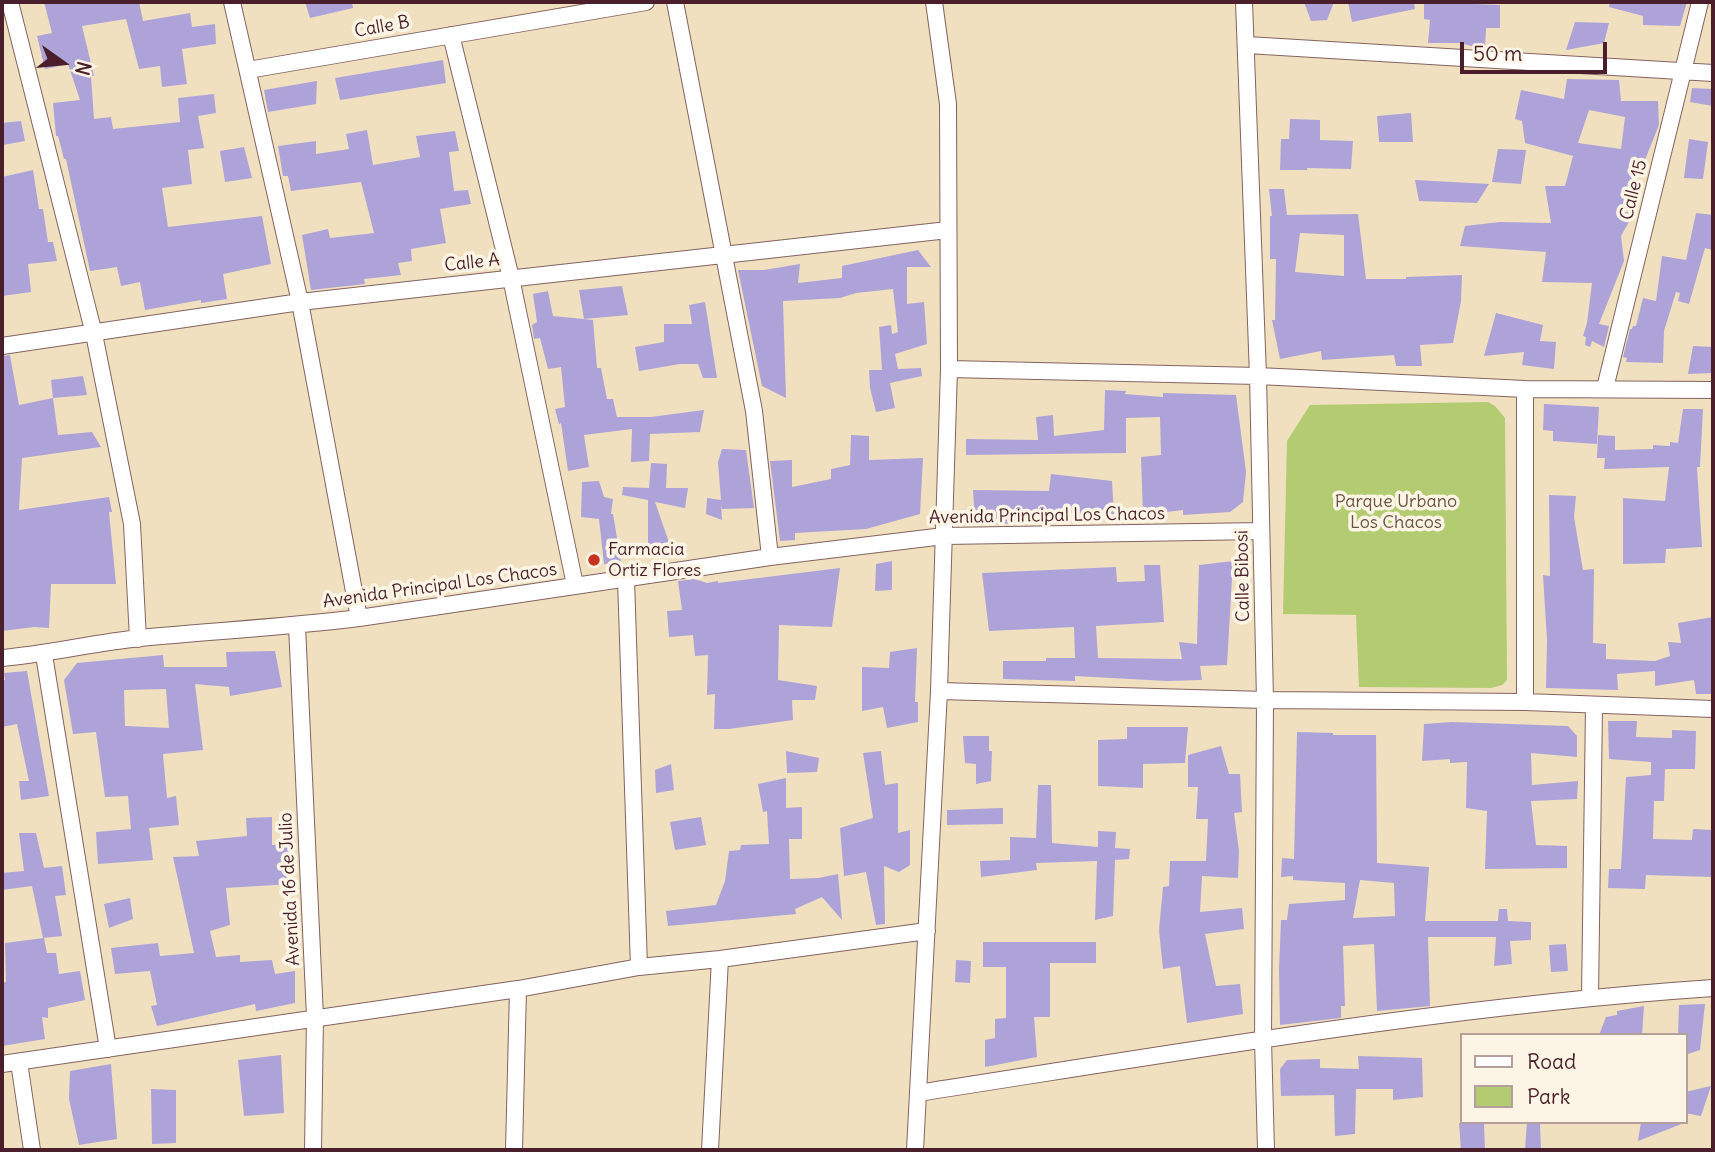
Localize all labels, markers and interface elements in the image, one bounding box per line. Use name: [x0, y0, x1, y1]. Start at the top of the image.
street label: Calle B: [353, 12, 411, 42]
north arrow: [28, 28, 98, 98]
scale bar: [1463, 28, 1610, 72]
text: 50 m: [1473, 40, 1522, 67]
text: N: [70, 59, 97, 78]
street label: Calle 15: [1616, 158, 1652, 222]
street label: Calle A: [443, 249, 501, 277]
park label: Parque Urbano Los Chacos: [1335, 491, 1457, 534]
street label: Avenida Principal Los Chacos: [929, 503, 1165, 529]
street label: Calle Bibosi: [1231, 530, 1255, 622]
place label: Farmacia Ortiz Flores: [608, 539, 701, 582]
marker: Farmacia Ortiz Flores: [586, 552, 602, 568]
street label: Avenida Principal Los Chacos: [322, 559, 558, 613]
street label: Avenida 16 de Julio: [275, 812, 305, 966]
legend: [1460, 1033, 1687, 1124]
text: Road: [1527, 1048, 1576, 1075]
text: Park: [1527, 1083, 1570, 1110]

